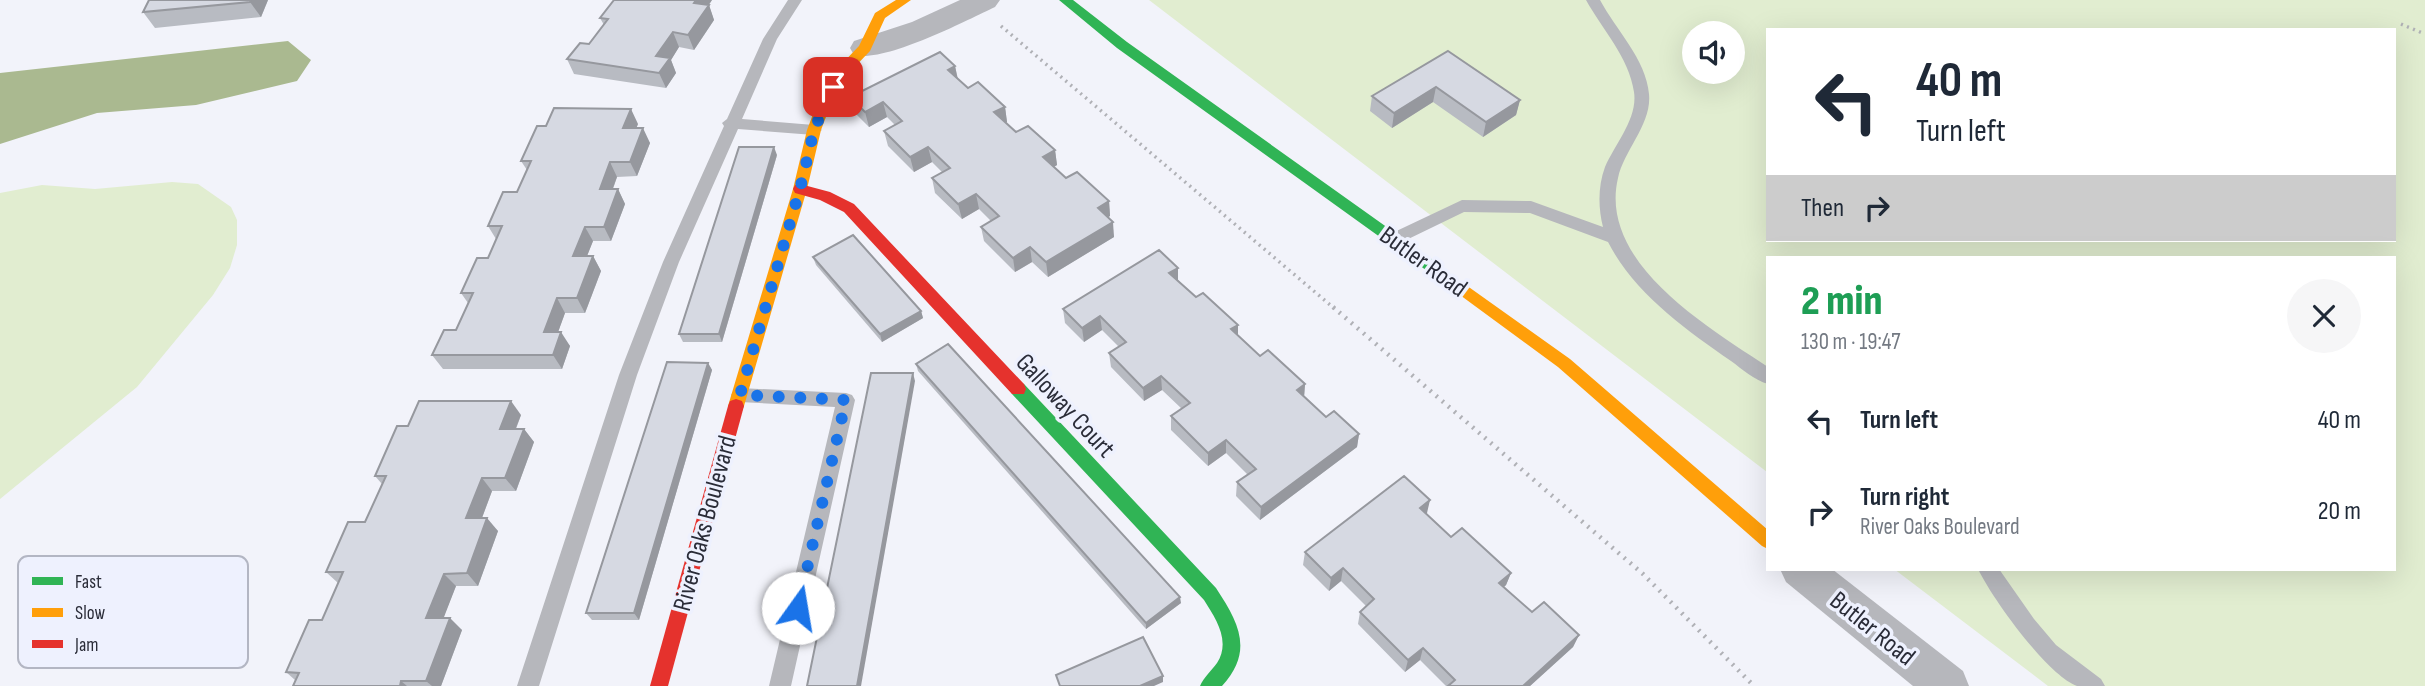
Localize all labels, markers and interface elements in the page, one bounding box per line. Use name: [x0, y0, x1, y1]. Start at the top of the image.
map controls: [1682, 21, 1745, 84]
button: sound: [1682, 21, 1745, 84]
text: 40 m: [1916, 52, 2002, 111]
icon: left: [1801, 56, 1892, 147]
pin: [803, 57, 863, 117]
icon: arrive: [814, 68, 852, 106]
text: Turn left: [1916, 112, 2006, 151]
icon: right: [1858, 189, 1896, 227]
text: Then: [1801, 193, 1844, 224]
street label: Butler Road: [1373, 220, 1473, 304]
text: 2 min: [1801, 276, 1882, 327]
button: close: [2287, 279, 2361, 353]
text: 130 m · 19:47: [1801, 328, 1901, 356]
street label: Galloway Court: [1009, 347, 1121, 465]
icon: left: [1801, 402, 1839, 440]
text: Turn left: [1860, 405, 1938, 436]
text: 40 m: [2318, 405, 2361, 436]
street label: River Oaks Boulevard: [667, 432, 744, 614]
text: Turn right: [1860, 482, 1949, 513]
icon: right: [1801, 493, 1839, 531]
text: 20 m: [2318, 496, 2361, 527]
text: River Oaks Boulevard: [1860, 513, 2019, 541]
legend: [18, 556, 248, 668]
text: Fast: [75, 571, 102, 594]
position arrow: [761, 571, 835, 645]
street label: Butler Road: [1823, 585, 1921, 673]
text: Slow: [75, 602, 105, 625]
text: Jam: [74, 634, 98, 657]

